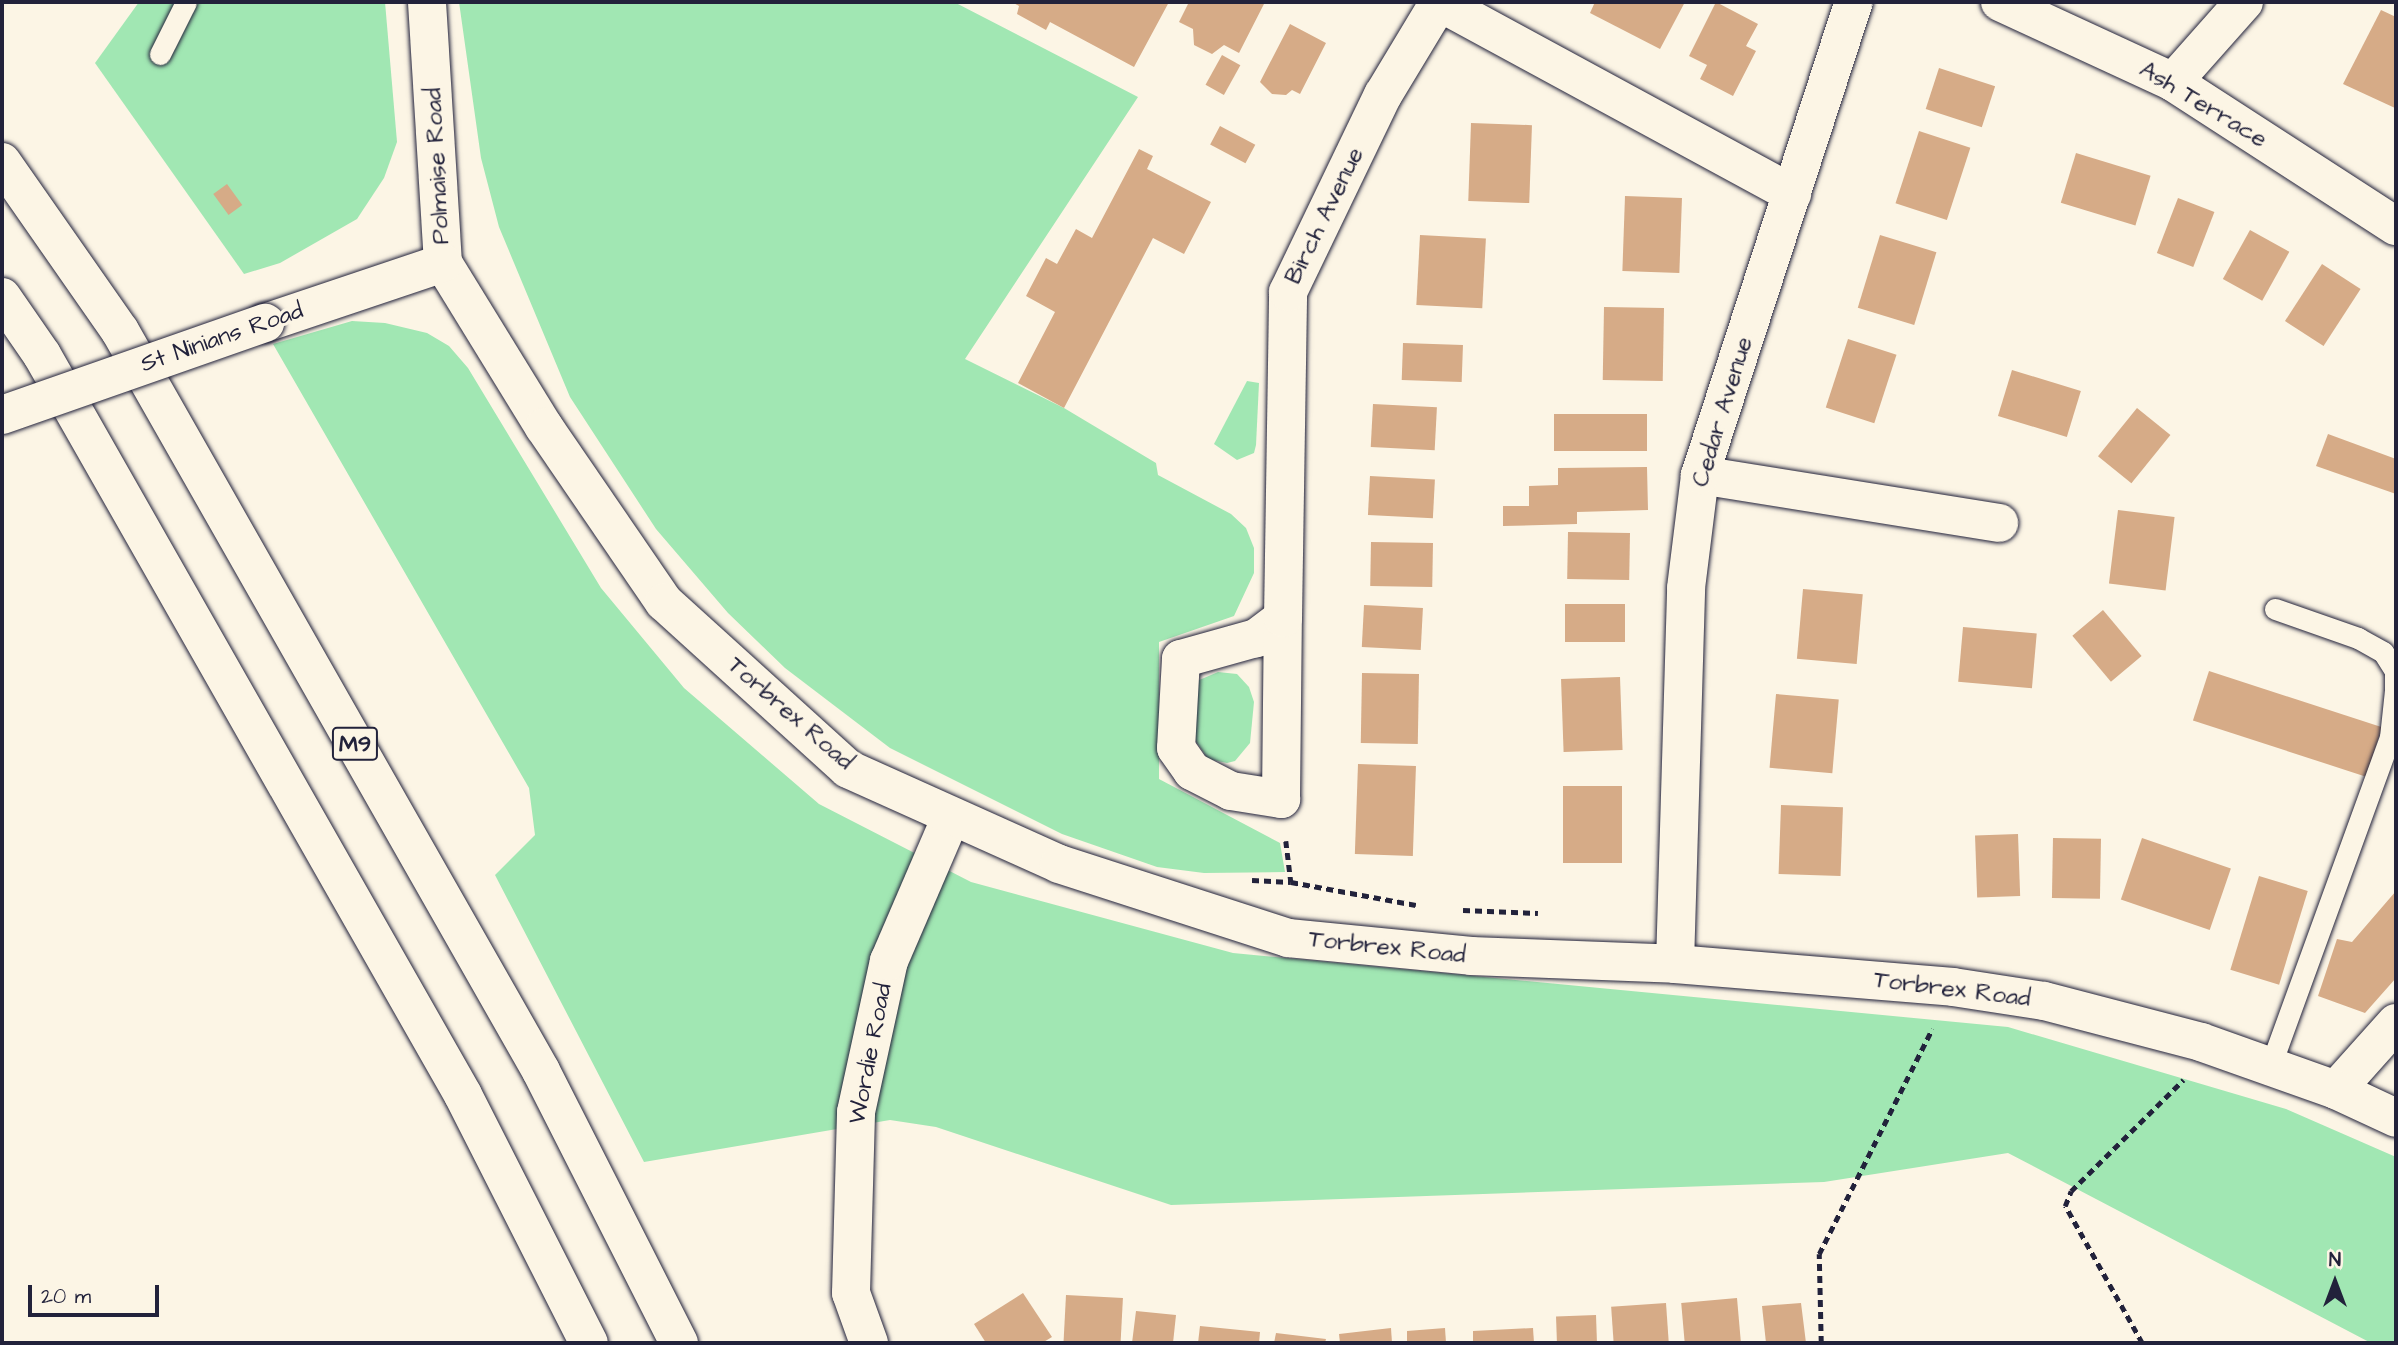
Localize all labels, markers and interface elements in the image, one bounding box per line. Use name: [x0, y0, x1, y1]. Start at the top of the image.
street label: Ash Terrace: [2134, 56, 2272, 154]
street label: Polmaise Road: [420, 87, 456, 245]
street label: Birch Avenue: [1279, 143, 1371, 289]
street label: St Ninians Road: [137, 297, 307, 379]
street label: Cedar Avenue: [1687, 334, 1759, 490]
street label: Torbrex Road: [721, 651, 859, 777]
road number: M9: [330, 724, 380, 764]
street label: Torbrex Road: [1307, 925, 1467, 971]
street label: Torbrex Road: [1872, 966, 2032, 1014]
street label: Wordie Road: [843, 981, 899, 1127]
north arrow: [2300, 1247, 2370, 1317]
text: N: [2329, 1247, 2341, 1274]
scale bar: [32, 1272, 163, 1316]
text: 20 m: [41, 1282, 91, 1311]

